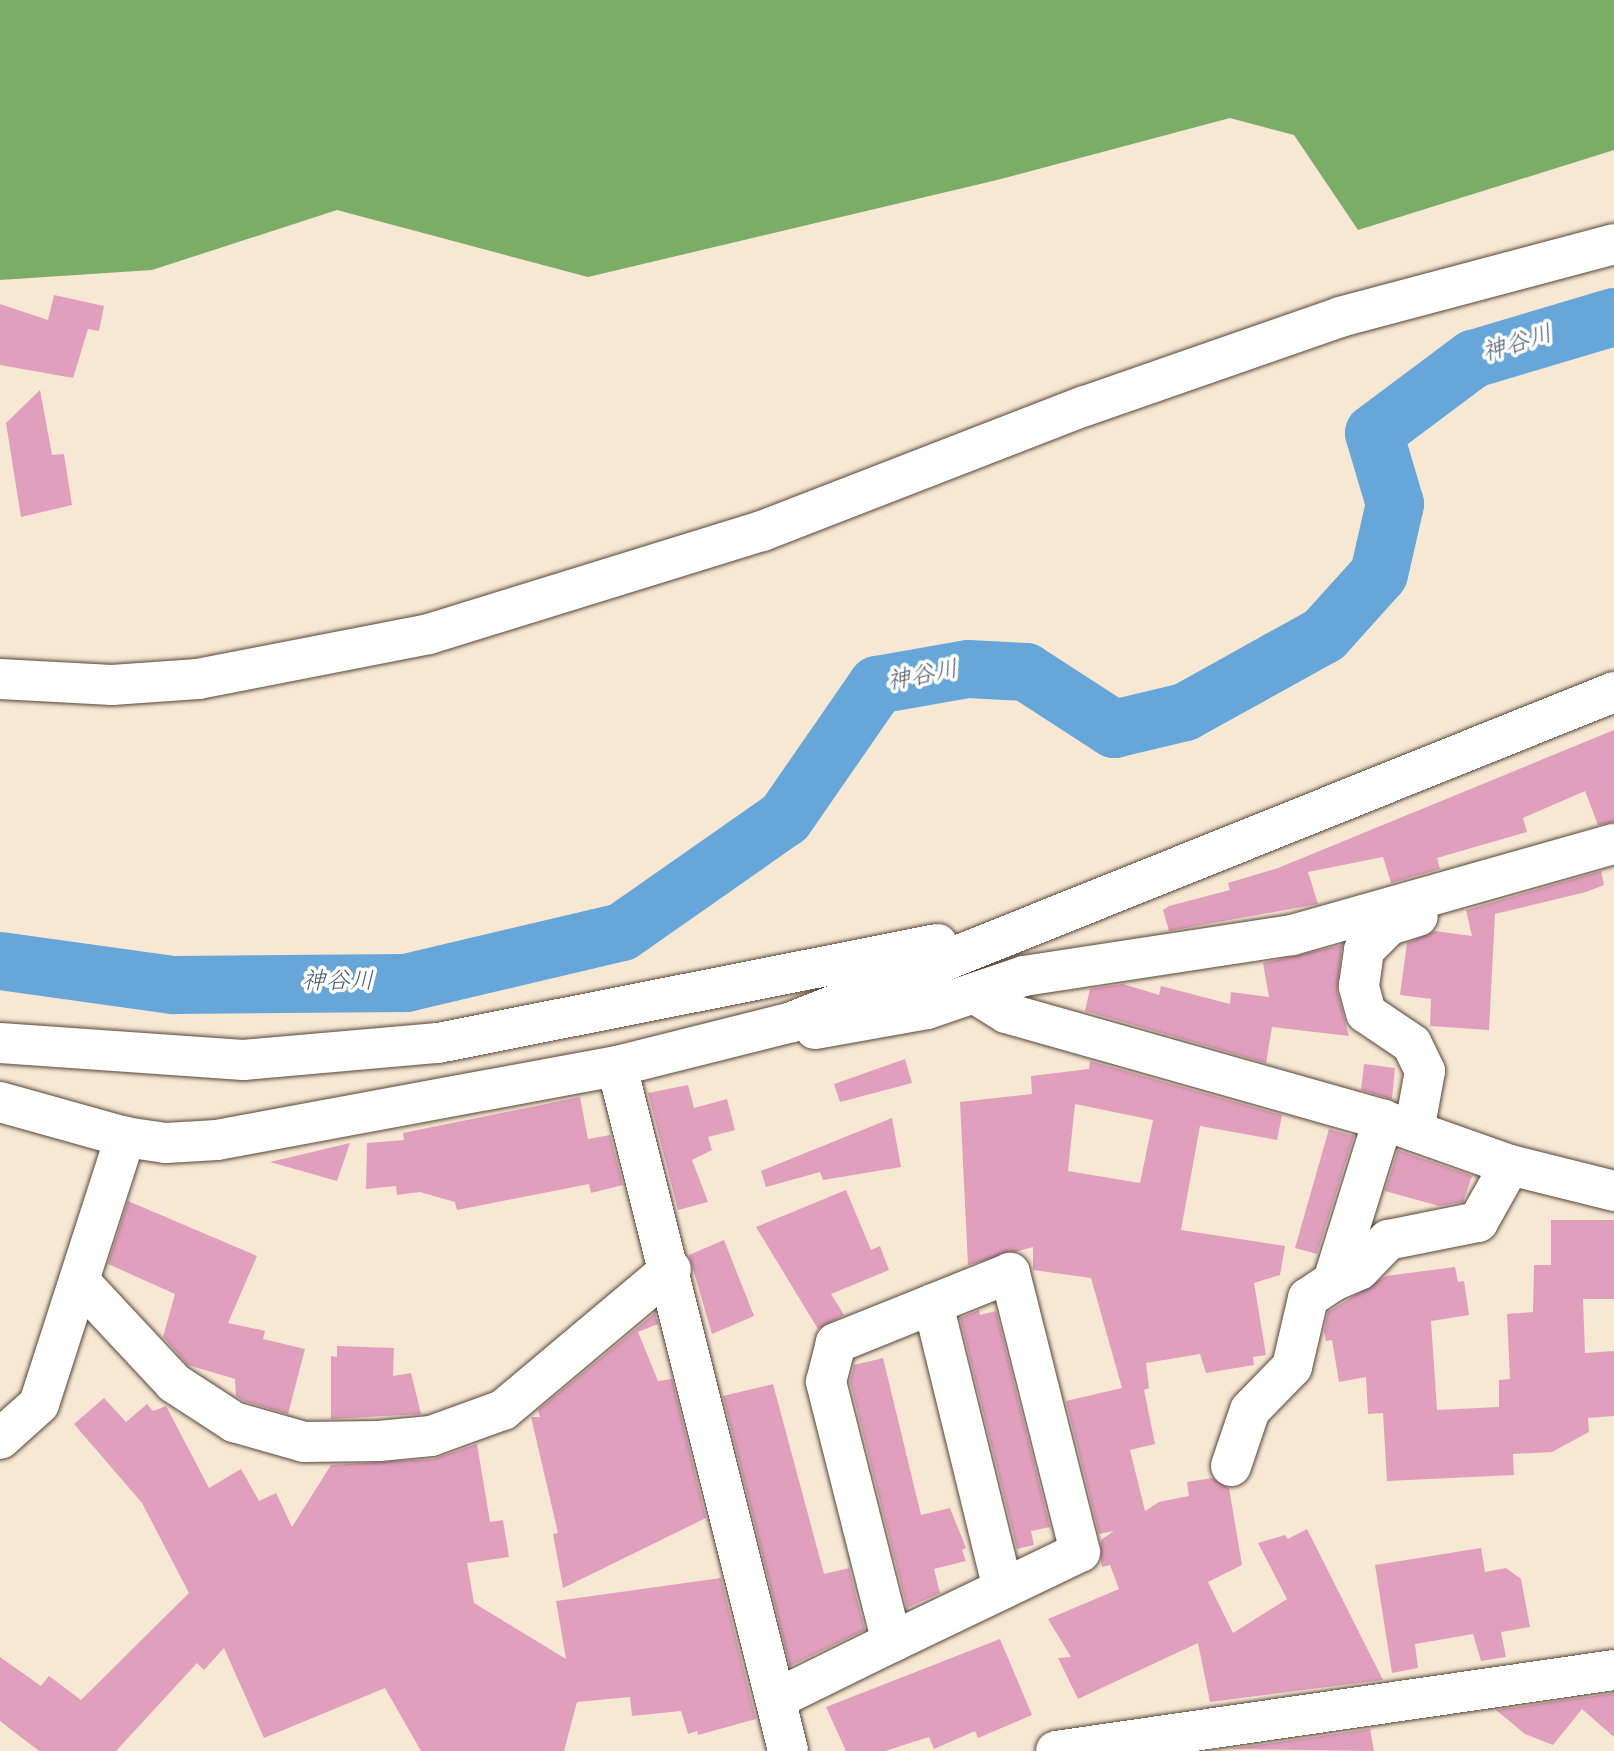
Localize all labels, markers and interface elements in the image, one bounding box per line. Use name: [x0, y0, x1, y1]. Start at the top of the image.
water label: 神谷川: [1479, 322, 1557, 370]
water label: 神谷川: [885, 657, 961, 699]
water label: 神谷川: [302, 970, 374, 998]

